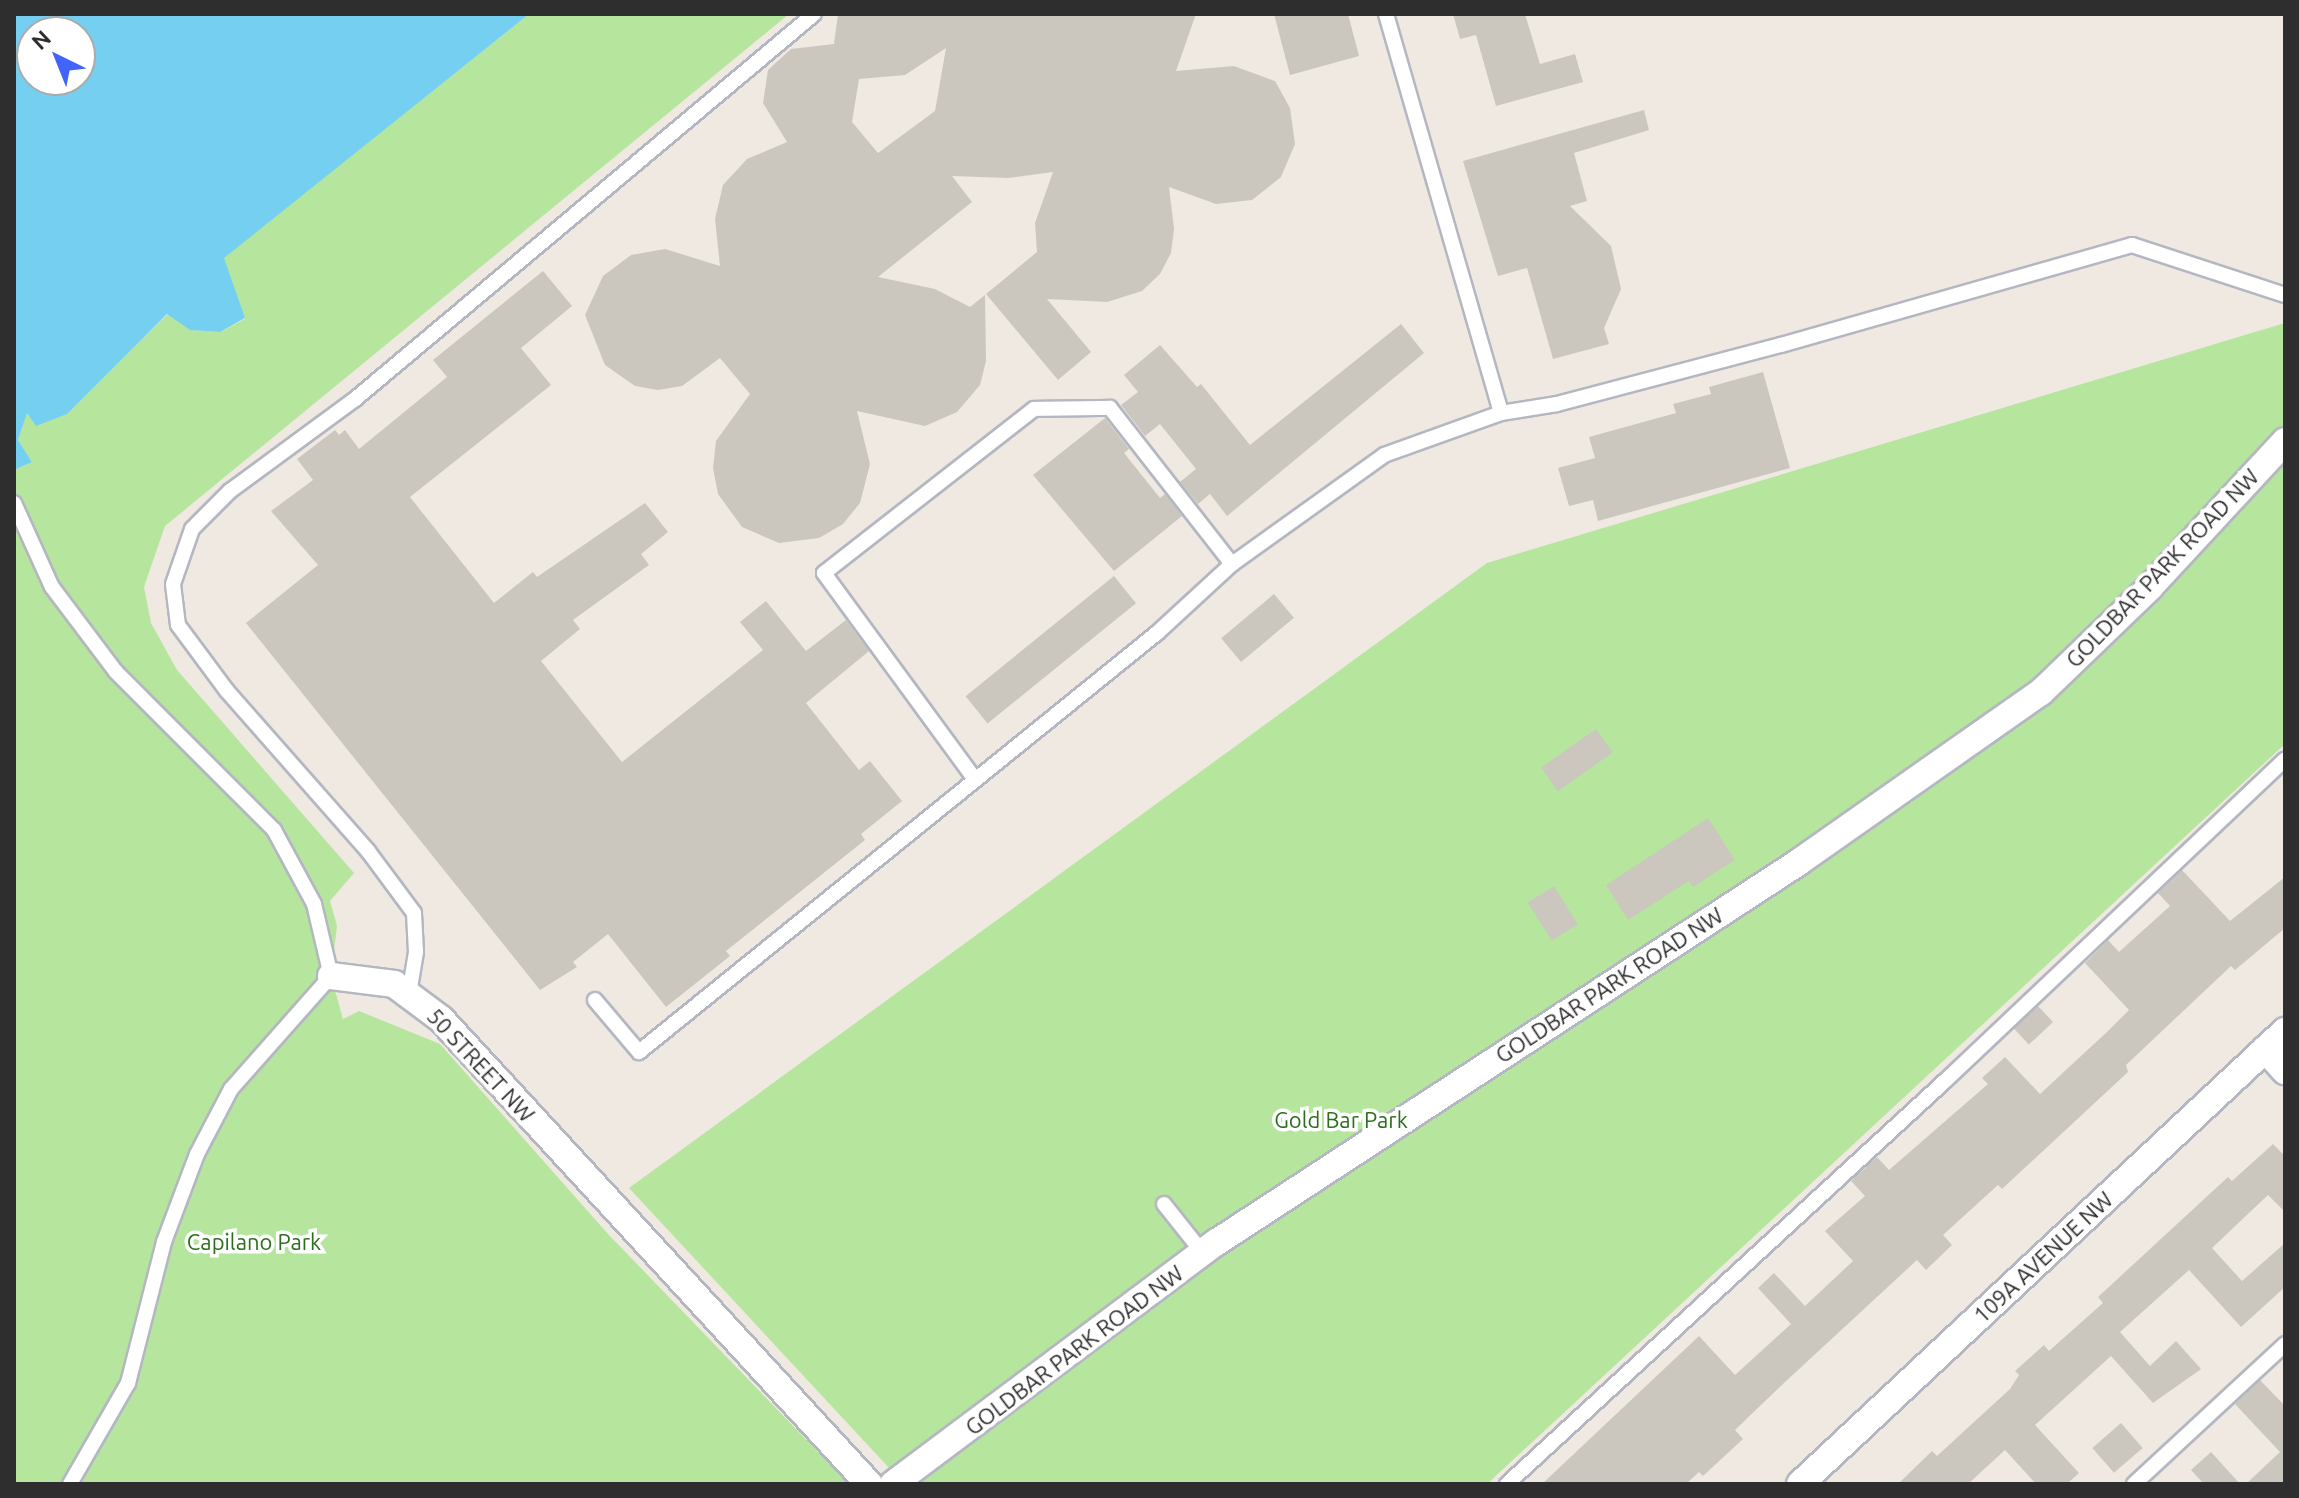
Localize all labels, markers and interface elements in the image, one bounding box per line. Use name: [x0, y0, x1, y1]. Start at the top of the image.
north arrow: [16, 16, 96, 96]
text: N: [26, 25, 55, 54]
street label: GOLDBAR PARK ROAD NW: [2060, 463, 2264, 673]
street label: GOLDBAR PARK ROAD NW: [1490, 902, 1728, 1068]
street label: 50 STREET NW: [422, 1003, 540, 1127]
park label: Gold Bar Park: [1274, 1107, 1408, 1133]
street label: 109A AVENUE NW: [1968, 1186, 2118, 1328]
park label: Capilano Park: [187, 1229, 321, 1255]
street label: GOLDBAR PARK ROAD NW: [960, 1260, 1188, 1440]

